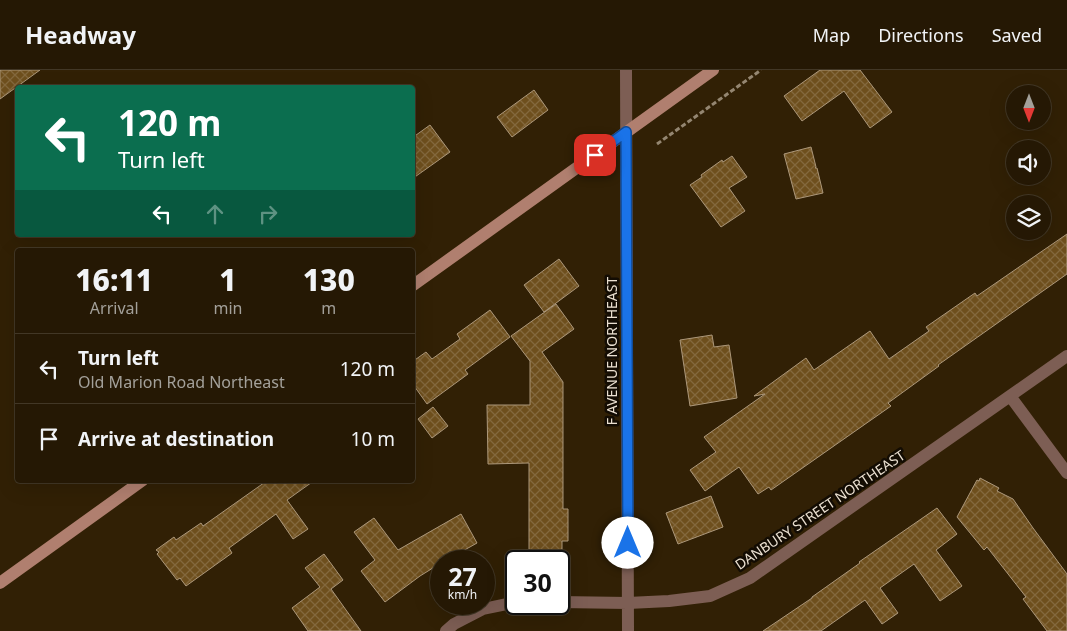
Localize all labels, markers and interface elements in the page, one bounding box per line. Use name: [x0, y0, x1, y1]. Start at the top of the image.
text: Headway: [25, 18, 136, 51]
text: Map: [813, 23, 850, 47]
text: Directions: [878, 23, 964, 47]
text: Saved: [992, 23, 1042, 47]
north arrow: [1006, 85, 1051, 130]
map controls: [1006, 85, 1051, 240]
text: 120 m: [118, 99, 221, 146]
icon: left: [35, 105, 100, 170]
pin: [574, 134, 616, 176]
button: sound: [1006, 140, 1051, 185]
icon: arrive: [581, 141, 609, 169]
text: Turn left: [118, 144, 205, 174]
button: layers: [1006, 195, 1051, 240]
icon: left: [148, 200, 176, 228]
icon: ahead: [201, 200, 229, 228]
icon: right: [254, 200, 282, 228]
text: 16:11: [75, 259, 153, 300]
text: 1: [219, 259, 237, 300]
text: 130: [303, 259, 355, 300]
street label: F AVENUE NORTHEAST: [602, 277, 621, 425]
text: Arrival: [90, 297, 139, 319]
text: min: [213, 297, 242, 319]
text: m: [321, 297, 336, 319]
text: Turn left: [78, 345, 159, 371]
icon: left: [35, 355, 63, 383]
text: 120 m: [340, 356, 395, 382]
text: Old Marion Road Northeast: [78, 371, 285, 393]
icon: arrive: [35, 425, 63, 453]
text: Arrive at destination: [78, 426, 274, 452]
text: 10 m: [351, 426, 395, 452]
street label: DANBURY STREET NORTHEAST: [731, 445, 909, 574]
position arrow: [601, 516, 653, 568]
speed limit sign: 30: [505, 550, 570, 615]
text: 27: [448, 559, 477, 593]
text: km/h: [448, 586, 477, 603]

